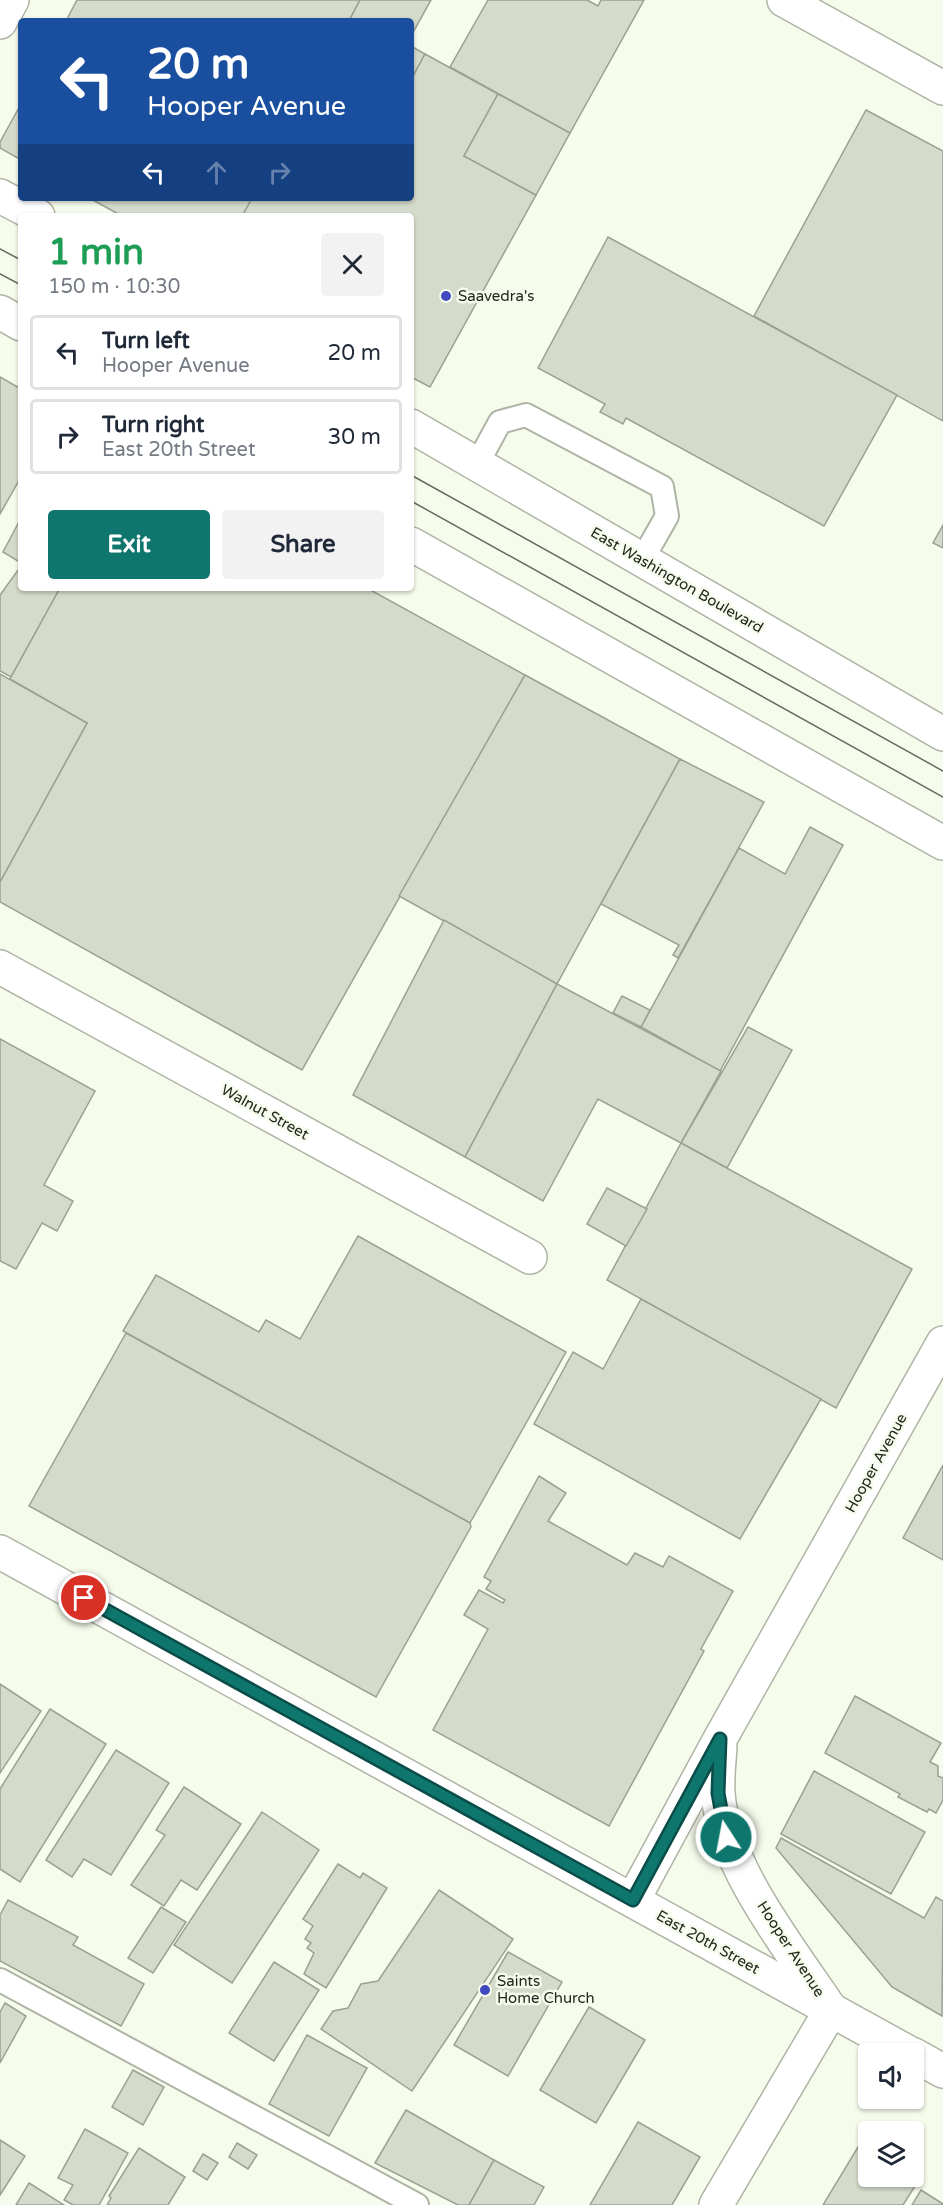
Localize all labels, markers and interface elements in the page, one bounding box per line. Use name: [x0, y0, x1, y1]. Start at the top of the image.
text: 20 m: [147, 39, 249, 90]
icon: left: [48, 42, 126, 120]
text: Hooper Avenue: [147, 90, 346, 123]
icon: left: [137, 156, 170, 189]
icon: ahead: [200, 156, 233, 189]
icon: right: [263, 156, 296, 189]
text: 1 min: [48, 231, 144, 274]
button: close: [321, 233, 384, 296]
text: 150 m · 10:30: [48, 275, 180, 299]
place label: Saavedra's: [458, 287, 534, 305]
marker: Saavedra's: [439, 289, 453, 303]
text: Turn left: [102, 328, 190, 354]
icon: left: [51, 336, 84, 369]
text: 20 m: [327, 340, 381, 366]
text: Hooper Avenue: [102, 354, 250, 378]
text: Turn right: [102, 412, 204, 438]
icon: right: [51, 420, 84, 453]
text: 30 m: [327, 424, 381, 450]
text: East 20th Street: [102, 438, 256, 462]
button: Exit: [48, 510, 210, 579]
button: Share: [222, 510, 384, 579]
street label: East Washington Boulevard: [588, 523, 766, 637]
street label: Walnut Street: [218, 1081, 312, 1144]
street label: Hooper Avenue: [841, 1410, 911, 1516]
pin: [58, 1572, 109, 1623]
icon: arrive: [67, 1581, 100, 1614]
position arrow: [694, 1805, 758, 1869]
street label: Hooper Avenue: [753, 1898, 829, 2000]
street label: East 20th Street: [653, 1906, 763, 1978]
place label: Saints Home Church: [497, 1972, 595, 2007]
marker: Saints Home Church: [478, 1983, 492, 1997]
map controls: [858, 2043, 924, 2187]
button: sound: [858, 2043, 924, 2109]
button: layers: [858, 2121, 924, 2187]

